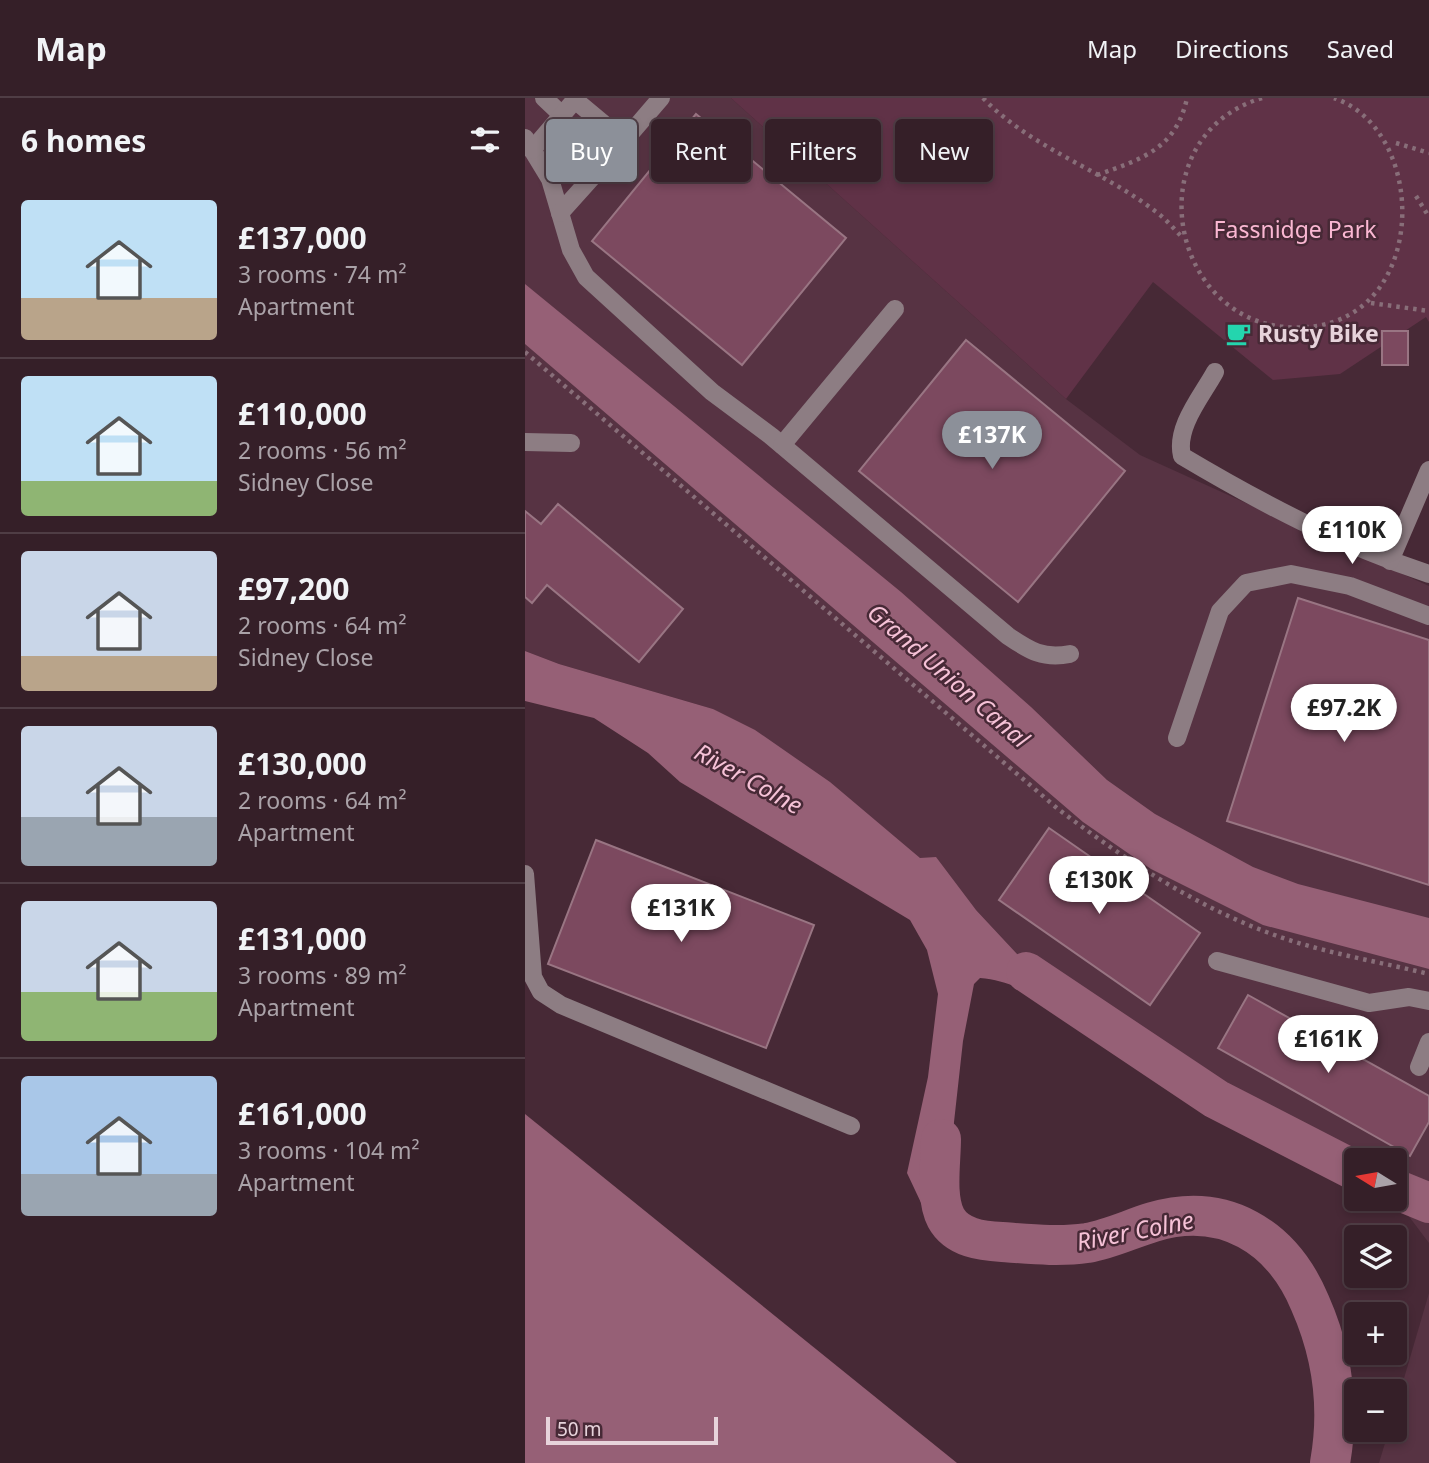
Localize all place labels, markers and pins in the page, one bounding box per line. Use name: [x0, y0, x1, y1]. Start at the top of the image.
place label: Rusty Bike: [1258, 317, 1379, 349]
cafe icon: Rusty Bike: [1224, 319, 1252, 347]
pin: £137K: [943, 412, 1041, 471]
pin: £110K: [1303, 506, 1401, 566]
pin: £97.2K: [1287, 684, 1401, 744]
pin: £130K: [1050, 856, 1148, 916]
pin: £131K: [632, 884, 730, 944]
pin: £161K: [1279, 1016, 1377, 1075]

